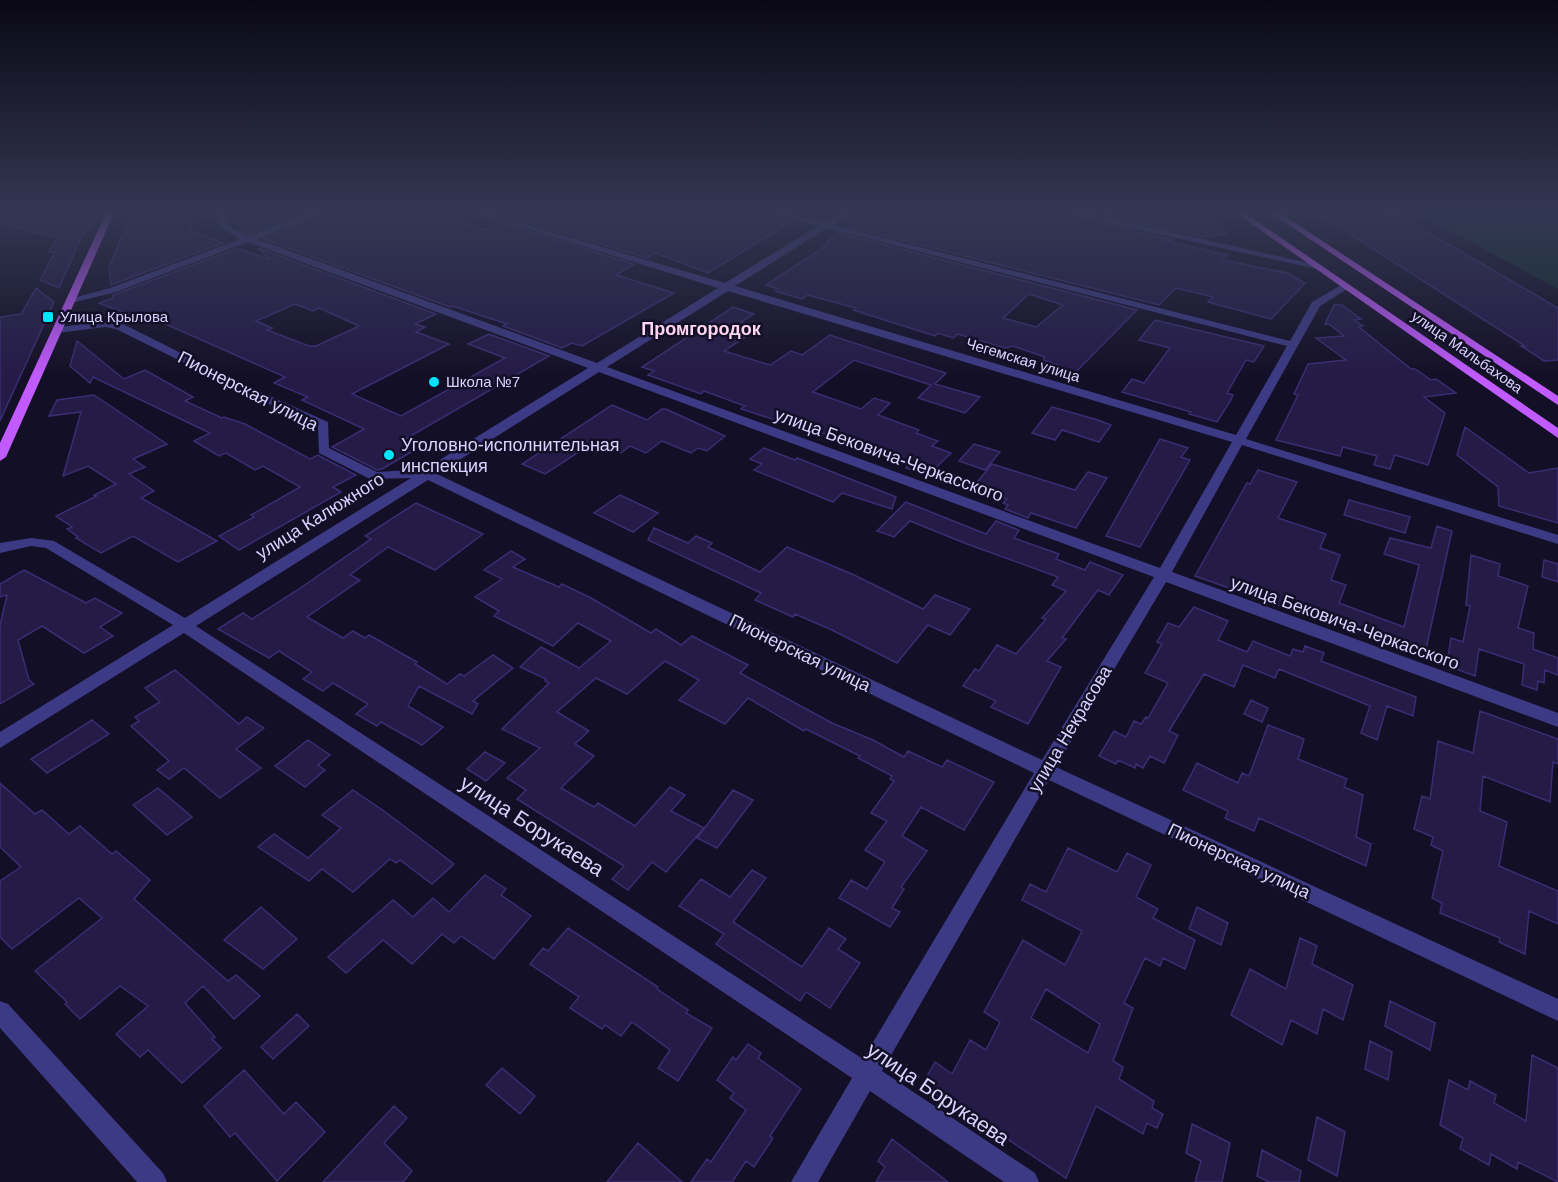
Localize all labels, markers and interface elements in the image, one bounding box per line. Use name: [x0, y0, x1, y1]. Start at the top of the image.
street label: улица Мальбахова: [1409, 307, 1527, 397]
place label: Улица Крылова: [60, 308, 169, 325]
marker: Улица Крылова: [41, 310, 55, 324]
district label: Промгородок: [641, 319, 762, 339]
street label: Чегемская улица: [964, 334, 1083, 385]
street label: Пионерская улица: [175, 347, 322, 435]
place label: Школа №7: [446, 373, 520, 390]
marker: Школа №7: [427, 375, 441, 389]
street label: улица Бековича-Черкасского: [772, 404, 1006, 506]
place label: Уголовно-исполнительная инспекция: [401, 435, 620, 476]
marker: Уголовно-исполнительная инспекция: [382, 448, 396, 462]
street label: улица Калюжного: [252, 469, 388, 563]
street label: улица Бековича-Черкасского: [1228, 572, 1462, 674]
street label: Пионерская улица: [726, 610, 875, 696]
street label: улица Некрасова: [1024, 661, 1116, 796]
street label: улица Борукаева: [456, 771, 609, 881]
street label: Пионерская улица: [1165, 819, 1314, 903]
street label: улица Борукаева: [863, 1037, 1014, 1150]

